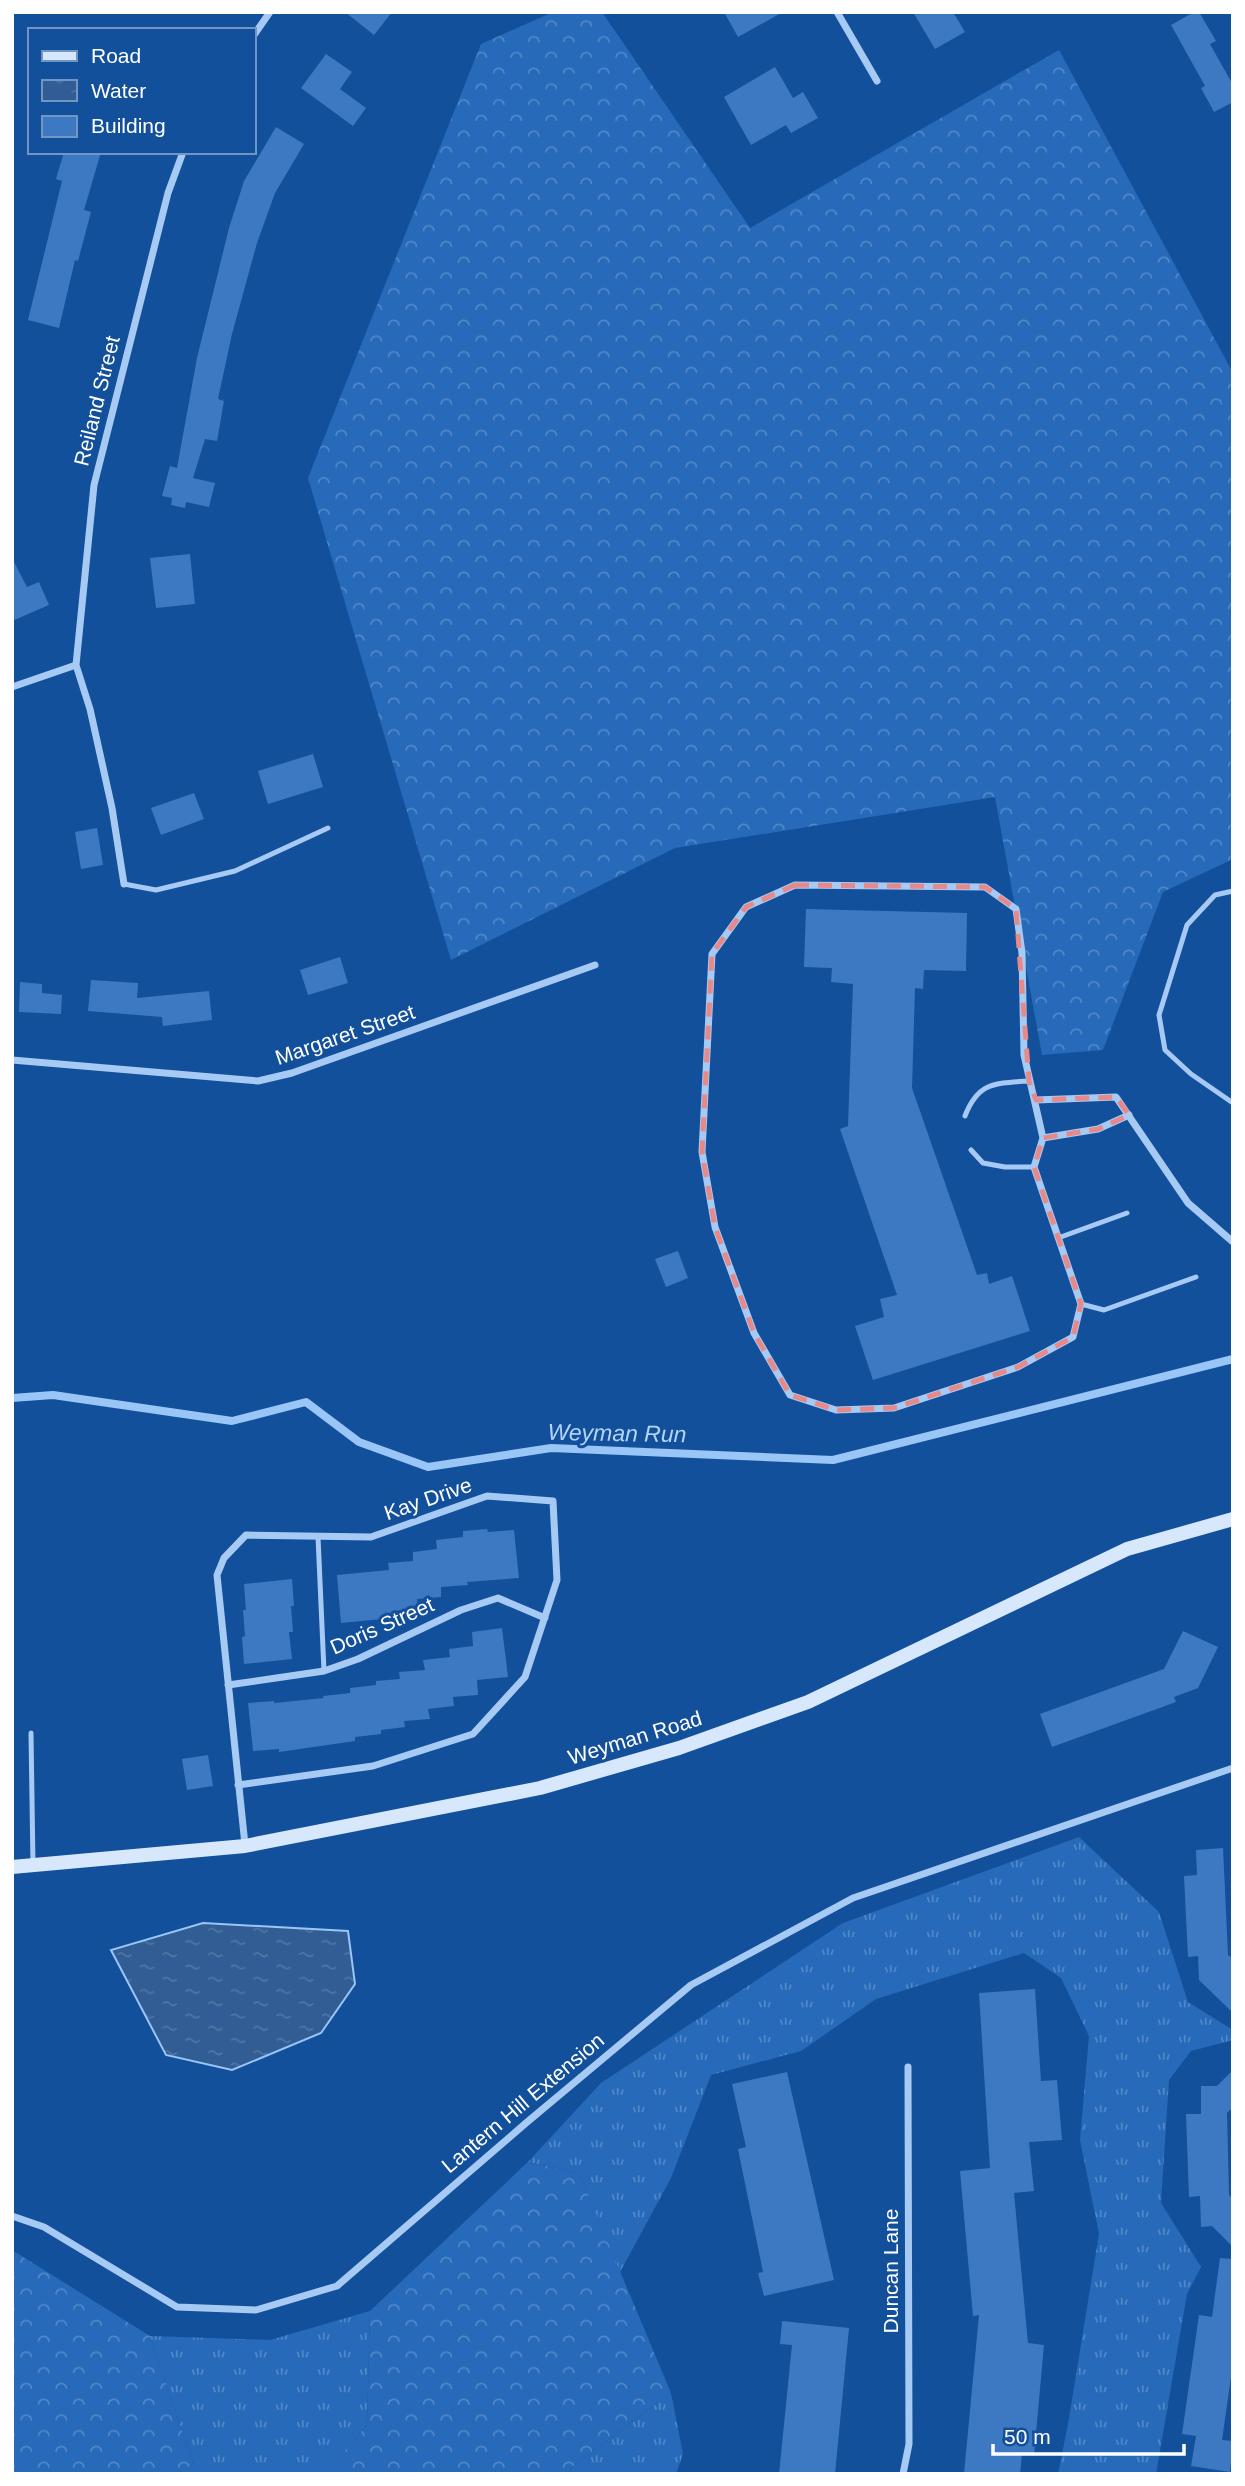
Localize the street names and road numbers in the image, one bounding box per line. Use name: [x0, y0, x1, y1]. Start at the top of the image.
street label: Reiland Street: [69, 333, 124, 468]
street label: Margaret Street: [272, 1000, 418, 1069]
street label: Kay Drive: [381, 1473, 475, 1524]
street label: Doris Street: [326, 1592, 437, 1659]
street label: Weyman Road: [565, 1706, 704, 1769]
street label: Lantern Hill Extension: [437, 2028, 608, 2177]
street label: Duncan Lane: [879, 2209, 902, 2333]

